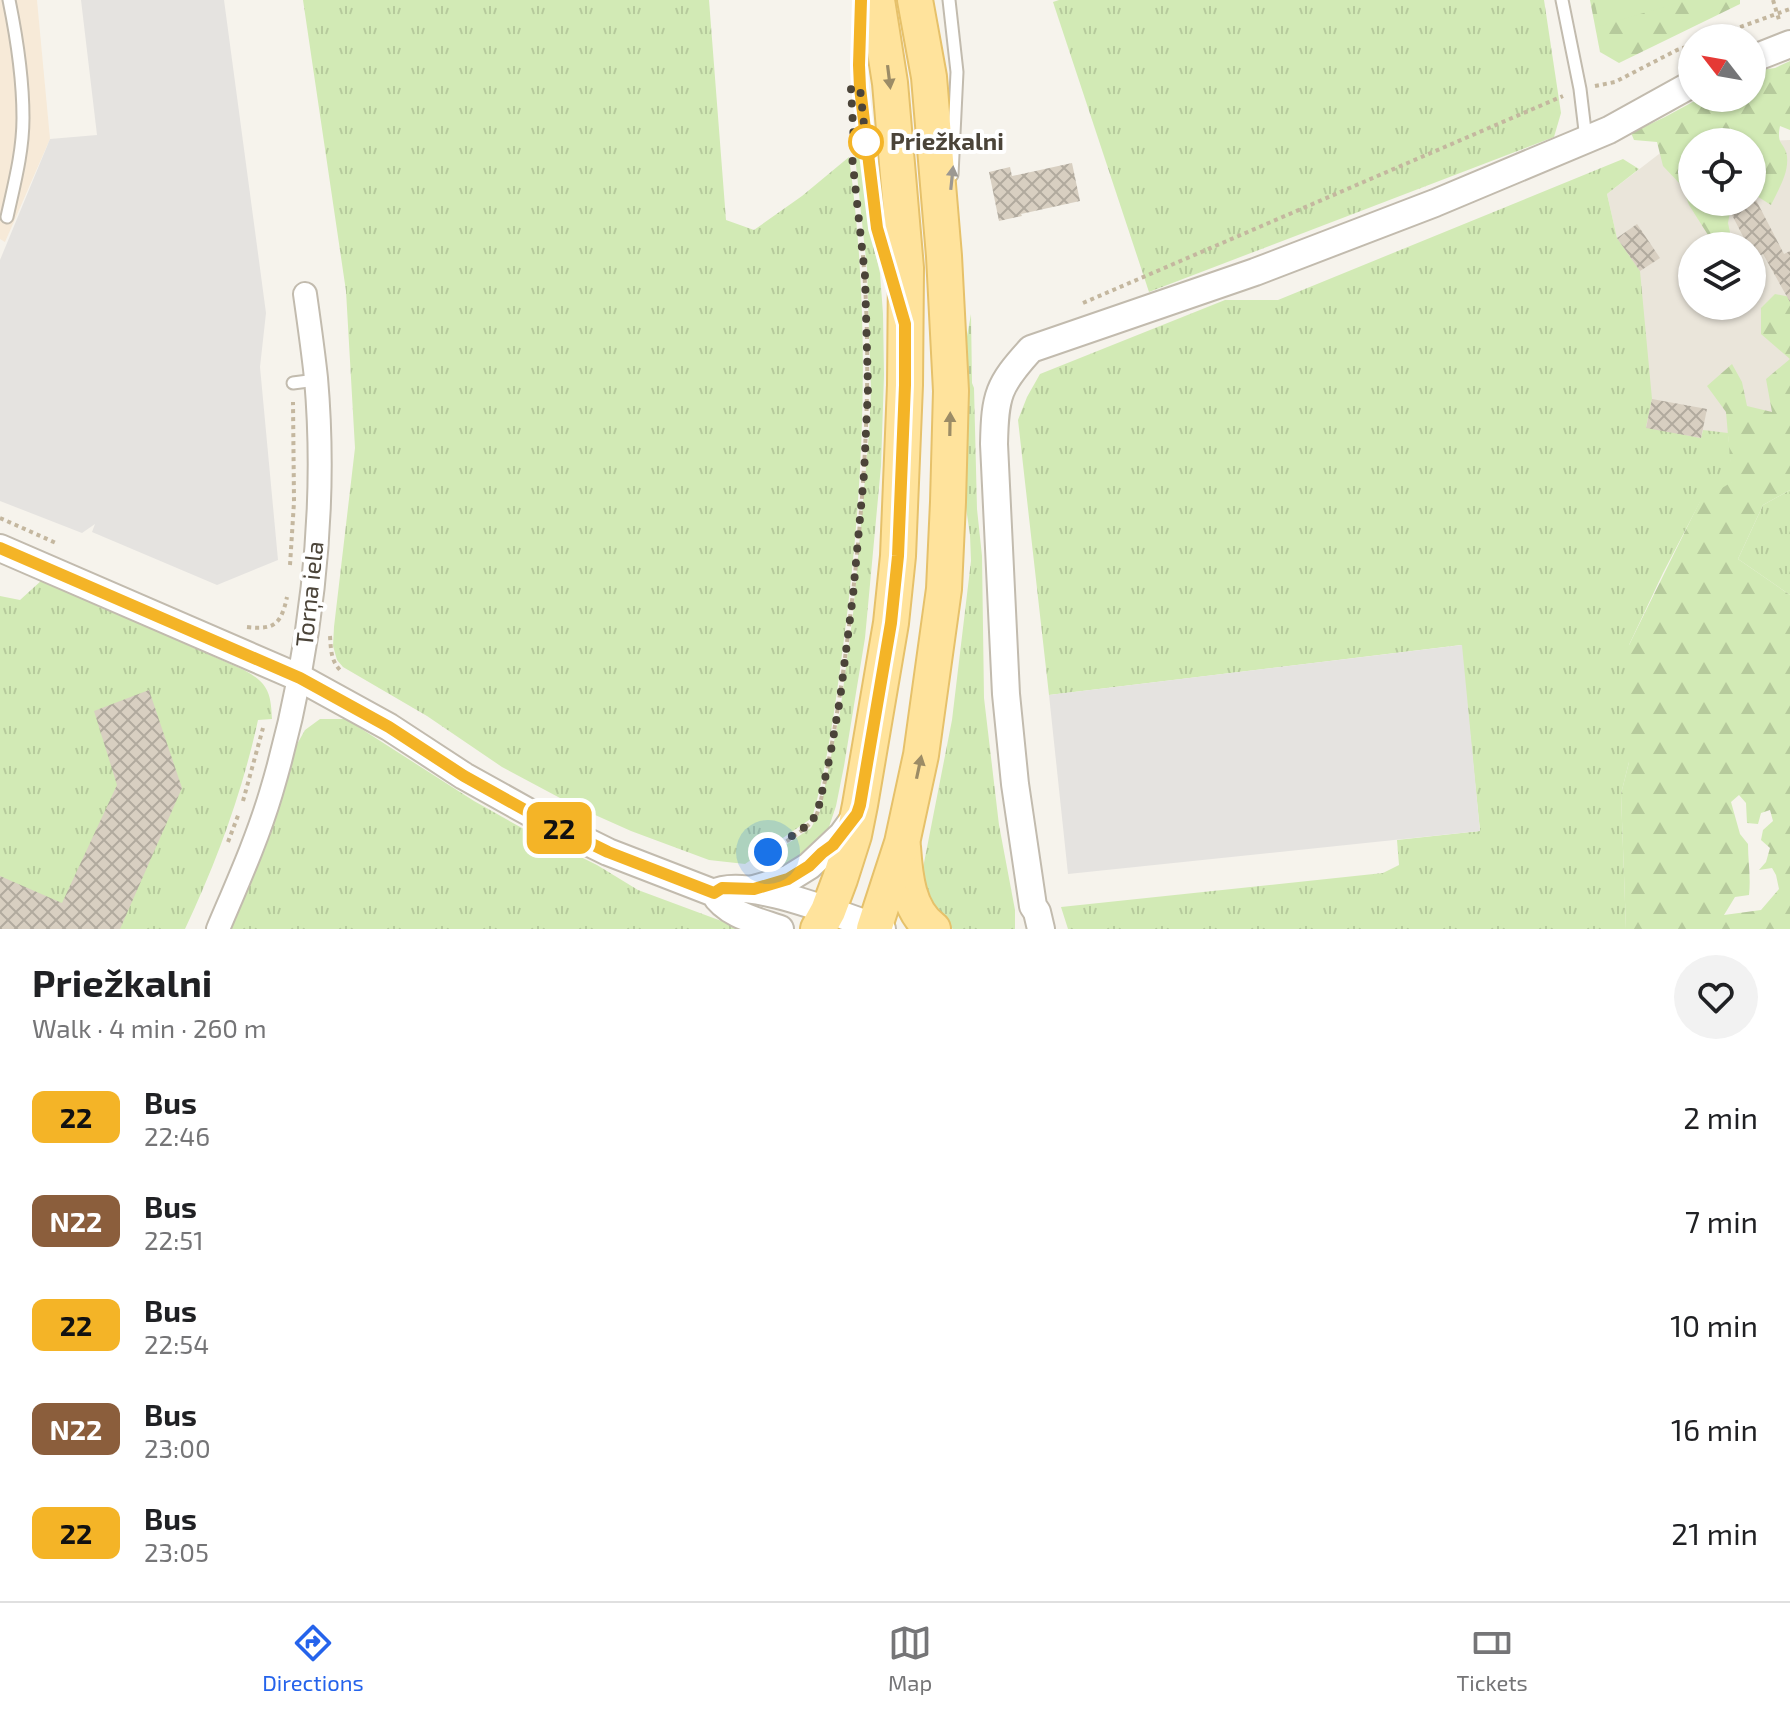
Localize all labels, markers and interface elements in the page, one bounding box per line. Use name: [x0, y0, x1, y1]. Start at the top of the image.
north arrow: [1678, 24, 1766, 112]
map controls: [1678, 24, 1766, 320]
one-way arrow: [882, 65, 895, 90]
marker: Priežkalni: [849, 125, 883, 159]
place label: Priežkalni: [890, 126, 1004, 155]
button: locate: [1678, 128, 1766, 216]
one-way arrow: [945, 165, 958, 190]
button: layers: [1678, 232, 1766, 320]
one-way arrow: [944, 411, 956, 436]
street label: Torņa iela: [289, 540, 330, 648]
one-way arrow: [913, 754, 926, 779]
line badge: 22: [523, 802, 595, 854]
text: 22: [543, 811, 575, 845]
your location: [748, 832, 788, 872]
button: heart: [1674, 955, 1758, 1039]
text: Priežkalni: [32, 959, 212, 1005]
text: Walk · 4 min · 260 m: [32, 1012, 267, 1043]
text: Bus: [144, 1084, 197, 1120]
text: 2 min: [1683, 1099, 1758, 1135]
text: 22: [60, 1100, 92, 1134]
text: 22:46: [144, 1120, 210, 1151]
text: Bus: [144, 1188, 197, 1224]
text: 7 min: [1685, 1203, 1758, 1239]
text: N22: [50, 1204, 102, 1238]
text: 22:51: [144, 1224, 204, 1255]
text: Bus: [144, 1292, 197, 1328]
text: 10 min: [1670, 1307, 1758, 1343]
text: 22: [60, 1308, 92, 1342]
text: 22:54: [144, 1328, 209, 1359]
text: Bus: [144, 1396, 197, 1432]
text: 16 min: [1671, 1411, 1758, 1447]
text: N22: [50, 1412, 102, 1446]
text: 23:00: [144, 1432, 211, 1463]
text: Bus: [144, 1500, 197, 1536]
text: 21 min: [1671, 1515, 1758, 1551]
text: 22: [60, 1516, 92, 1550]
text: 23:05: [144, 1536, 209, 1567]
tab: Directions: [262, 1621, 364, 1695]
tab: Map: [888, 1621, 932, 1695]
tab: Tickets: [1457, 1621, 1528, 1695]

